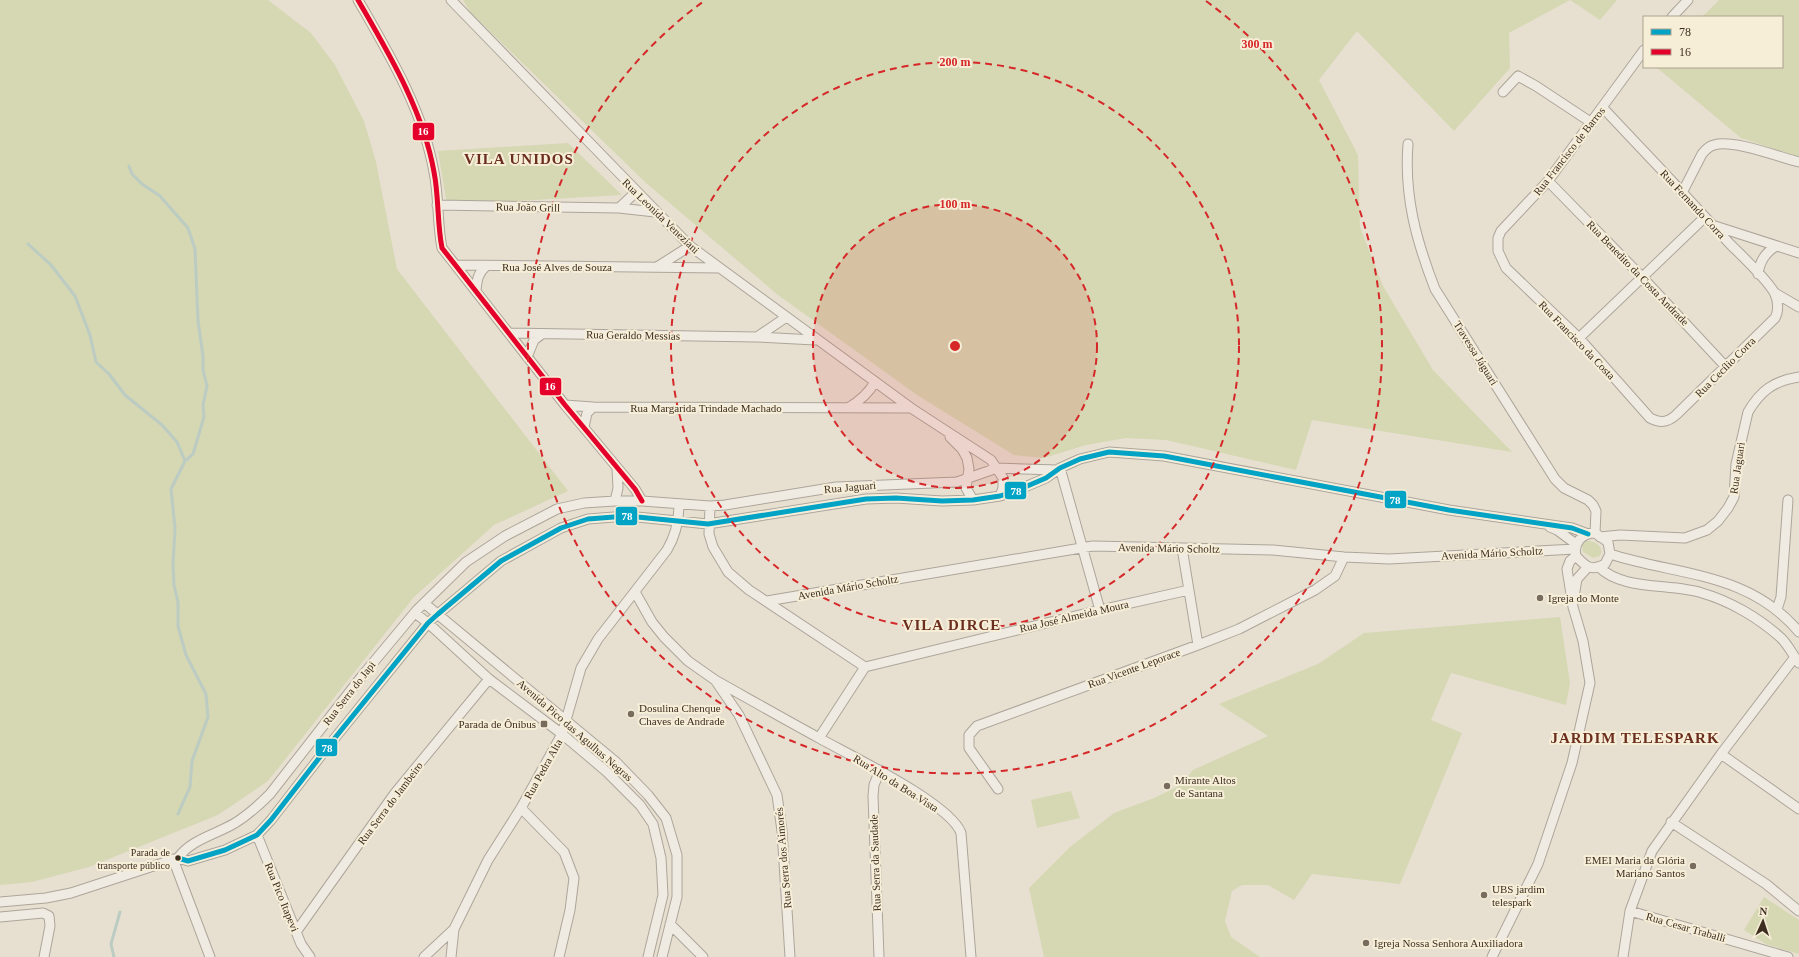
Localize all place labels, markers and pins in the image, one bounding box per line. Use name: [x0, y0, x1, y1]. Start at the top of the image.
centre of rings: [948, 339, 962, 353]
place label: Igreja do Monte: [1548, 592, 1619, 604]
marker: Igreja do Monte: [1535, 593, 1545, 603]
place label: Dosulina Chenque Chaves de Andrade: [639, 702, 725, 727]
marker: Dosulina Chenque Chaves de Andrade: [626, 709, 636, 719]
place label: Parada de Ônibus: [458, 718, 536, 730]
marker: Parada de Ônibus: [539, 719, 549, 729]
place label: Mirante Altos de Santana: [1175, 774, 1236, 799]
marker: Mirante Altos de Santana: [1162, 781, 1172, 791]
place label: Parada de transporte público: [98, 847, 171, 871]
marker: Parada de transporte público: [173, 853, 183, 863]
place label: EMEI Maria da Glória Mariano Santos: [1585, 854, 1685, 879]
marker: EMEI Maria da Glória Mariano Santos: [1688, 861, 1698, 871]
place label: UBS jardim telespark: [1492, 883, 1545, 908]
marker: UBS jardim telespark: [1479, 890, 1489, 900]
place label: Igreja Nossa Senhora Auxiliadora: [1374, 937, 1523, 949]
marker: Igreja Nossa Senhora Auxiliadora: [1361, 938, 1371, 948]

